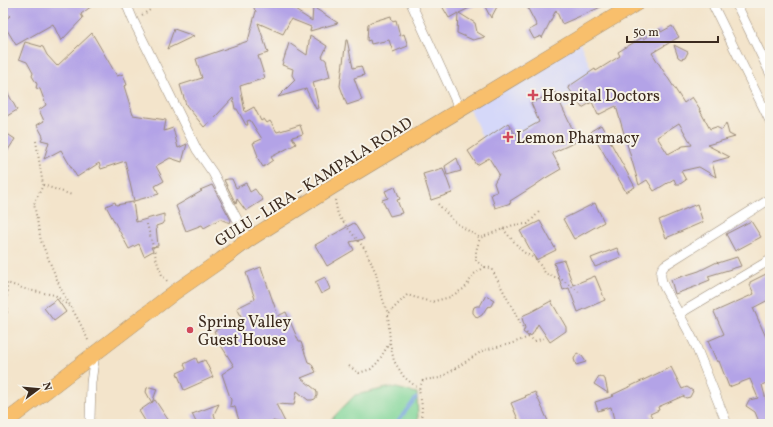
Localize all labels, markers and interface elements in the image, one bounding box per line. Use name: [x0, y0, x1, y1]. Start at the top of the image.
scale bar: [627, 18, 718, 44]
text: 50 m: [633, 25, 659, 41]
place label: Hospital Doctors: [542, 86, 660, 108]
marker: Hospital Doctors: [527, 89, 539, 101]
street label: GULU - LIRA - KAMPALA ROAD: [211, 112, 417, 253]
place label: Lemon Pharmacy: [516, 128, 640, 150]
marker: Lemon Pharmacy: [503, 132, 513, 142]
place label: Spring Valley Guest House: [198, 312, 291, 352]
marker: Spring Valley Guest House: [185, 325, 195, 335]
north arrow: [18, 369, 58, 409]
text: N: [38, 381, 54, 393]

